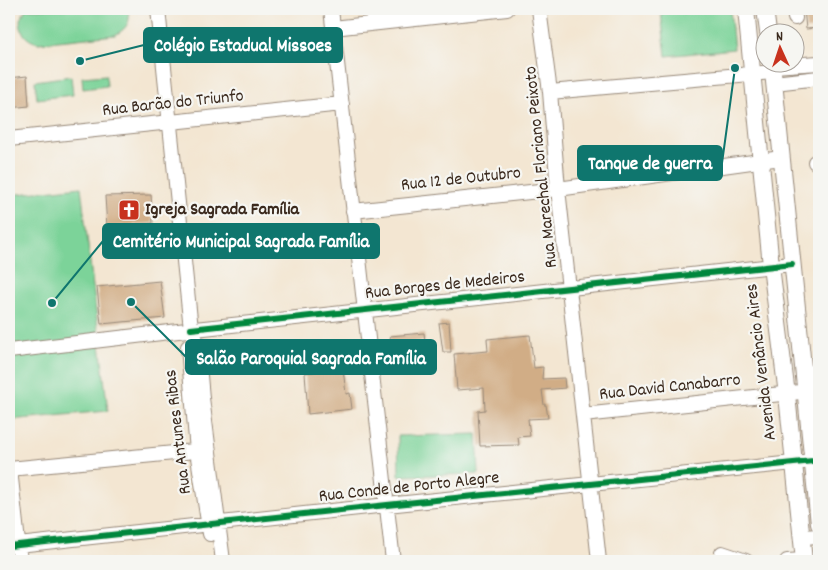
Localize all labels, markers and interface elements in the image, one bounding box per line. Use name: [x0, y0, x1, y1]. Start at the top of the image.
north arrow: [756, 22, 806, 72]
text: N: [775, 27, 783, 47]
callout: Colégio Estadual Missoes: [144, 28, 342, 62]
text: Colégio Estadual Missoes: [154, 34, 332, 61]
street label: Rua Marechal Floriano Peixoto: [519, 65, 565, 269]
street label: Rua Barão do Triunfo: [101, 84, 245, 124]
callout: Tanque de guerra: [578, 146, 722, 180]
text: Tanque de guerra: [588, 152, 713, 179]
street label: Rua 12 de Outubro: [400, 161, 522, 199]
church icon: Igreja Sagrada Família: [117, 198, 141, 222]
place label: Igreja Sagrada Família: [145, 198, 299, 223]
callout: Cemitério Municipal Sagrada Família: [103, 224, 379, 258]
text: Cemitério Municipal Sagrada Família: [113, 230, 370, 257]
street label: Rua Borges de Medeiros: [364, 265, 526, 307]
street label: Avenida Venâncio Aires: [740, 282, 784, 442]
callout: Salão Paroquial Sagrada Família: [186, 340, 436, 374]
text: Salão Paroquial Sagrada Família: [196, 347, 427, 374]
street label: Rua Antunes Ribas: [159, 368, 199, 496]
street label: Rua David Canabarro: [598, 368, 742, 408]
street label: Rua Conde de Porto Alegre: [317, 466, 501, 510]

